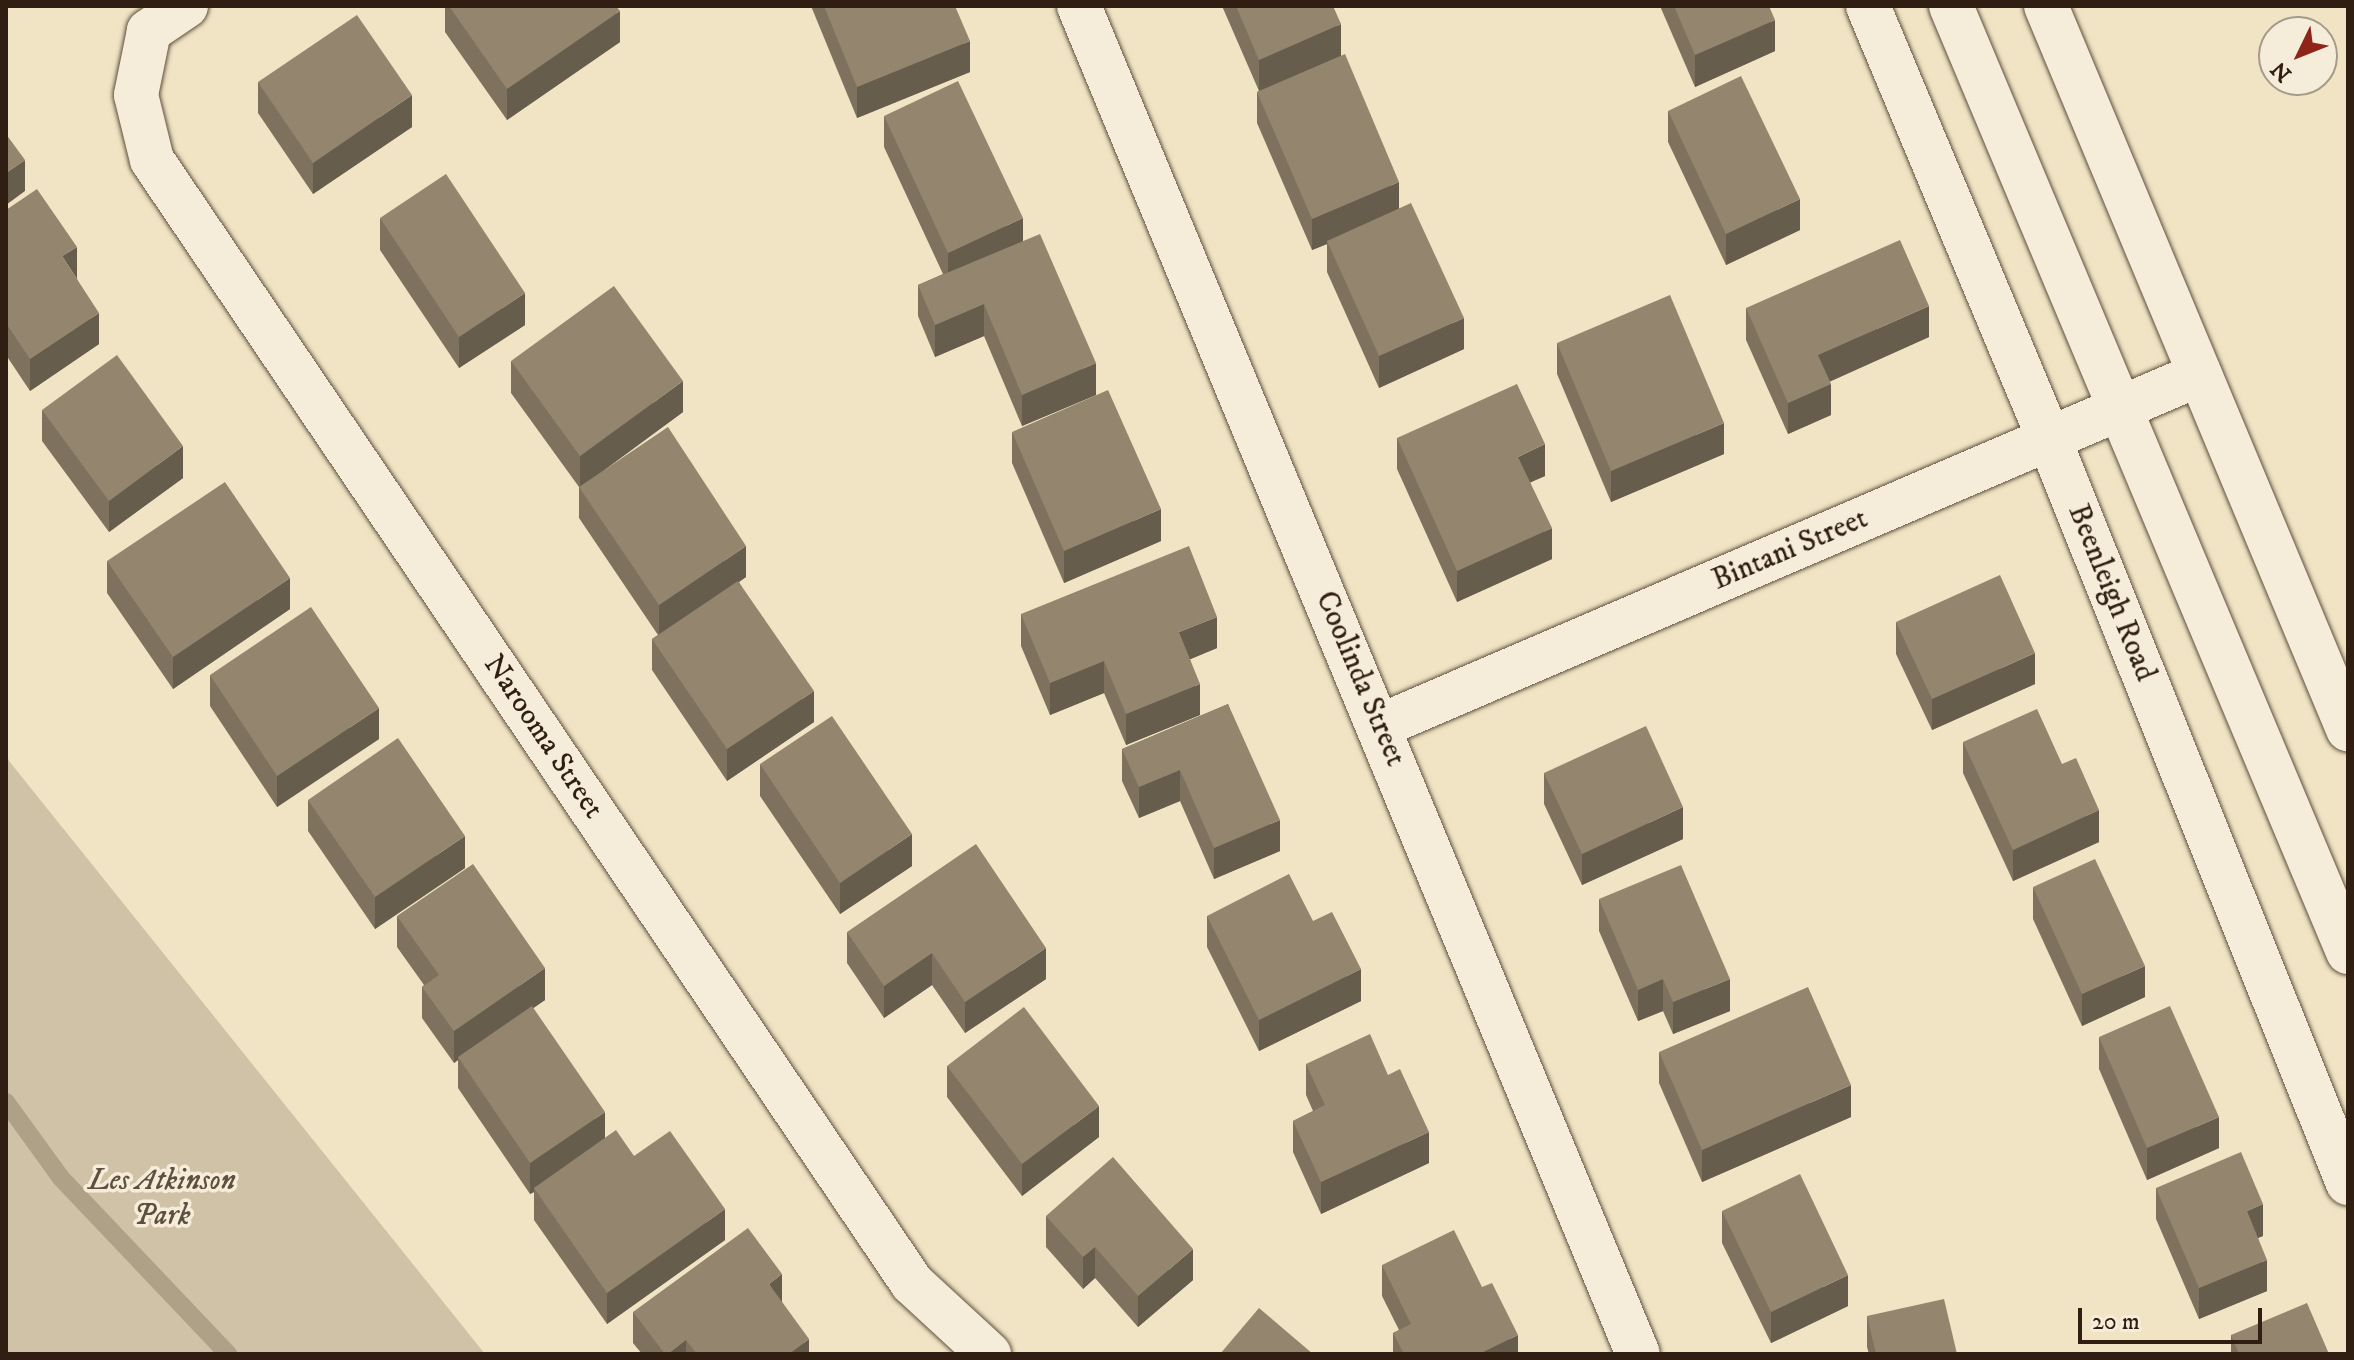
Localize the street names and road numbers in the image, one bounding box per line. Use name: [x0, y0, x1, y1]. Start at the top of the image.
street label: Beenleigh Road: [2059, 499, 2163, 687]
street label: Bintani Street: [1707, 501, 1873, 599]
street label: Coolinda Street: [1307, 586, 1413, 772]
street label: Narooma Street: [475, 648, 611, 826]

